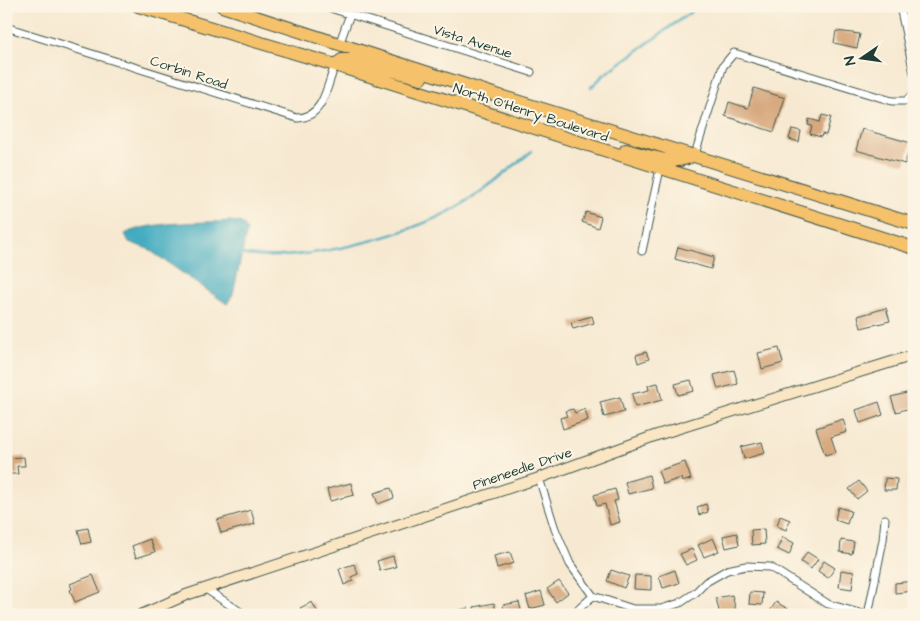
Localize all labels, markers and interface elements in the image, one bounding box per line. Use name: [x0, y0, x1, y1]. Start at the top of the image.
street label: Vista Avenue: [431, 20, 515, 64]
north arrow: [838, 32, 888, 82]
street label: Corbin Road: [147, 51, 230, 95]
text: N: [840, 54, 861, 67]
street label: North O'Henry Boulevard: [450, 78, 611, 148]
street label: Pineneedle Drive: [470, 442, 575, 495]

